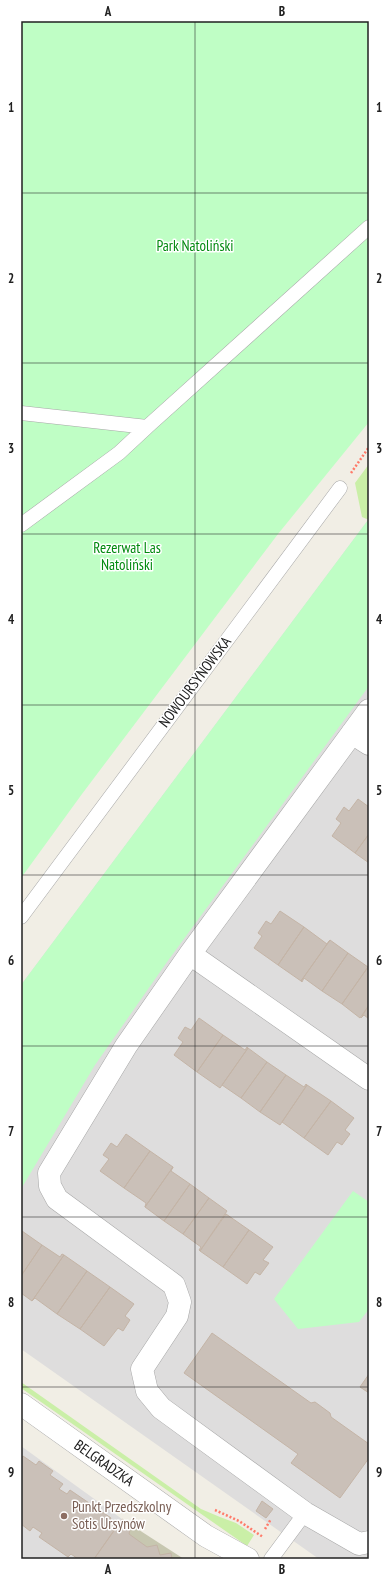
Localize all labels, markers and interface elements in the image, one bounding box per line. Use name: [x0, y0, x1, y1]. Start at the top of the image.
text: A: [104, 3, 112, 20]
text: B: [279, 3, 285, 20]
text: 1: [8, 99, 14, 116]
text: 1: [376, 99, 382, 116]
park label: Park Natoliński: [156, 236, 234, 255]
text: 2: [8, 270, 14, 287]
text: 2: [376, 270, 382, 287]
text: 3: [8, 440, 14, 457]
text: 3: [376, 440, 382, 457]
park label: Rezerwat Las Natoliński: [93, 538, 161, 574]
text: 4: [8, 611, 15, 628]
text: 4: [376, 611, 383, 628]
street label: NOWOURSYNOWSKA: [154, 632, 236, 731]
text: 5: [8, 782, 14, 799]
text: 5: [376, 782, 382, 799]
text: 6: [8, 952, 14, 969]
text: 6: [376, 952, 382, 969]
text: 7: [8, 1123, 14, 1140]
text: 7: [376, 1123, 382, 1140]
text: 8: [8, 1294, 14, 1311]
text: 8: [376, 1294, 382, 1311]
street label: BELGRADZKA: [71, 1435, 139, 1491]
text: 9: [8, 1464, 14, 1481]
text: 9: [376, 1464, 382, 1481]
place label: Punkt Przedszkolny Sotis Ursynów: [72, 1497, 172, 1533]
marker: Punkt Przedszkolny Sotis Ursynów: [59, 1511, 69, 1521]
text: A: [104, 1561, 112, 1578]
text: B: [279, 1561, 285, 1578]

